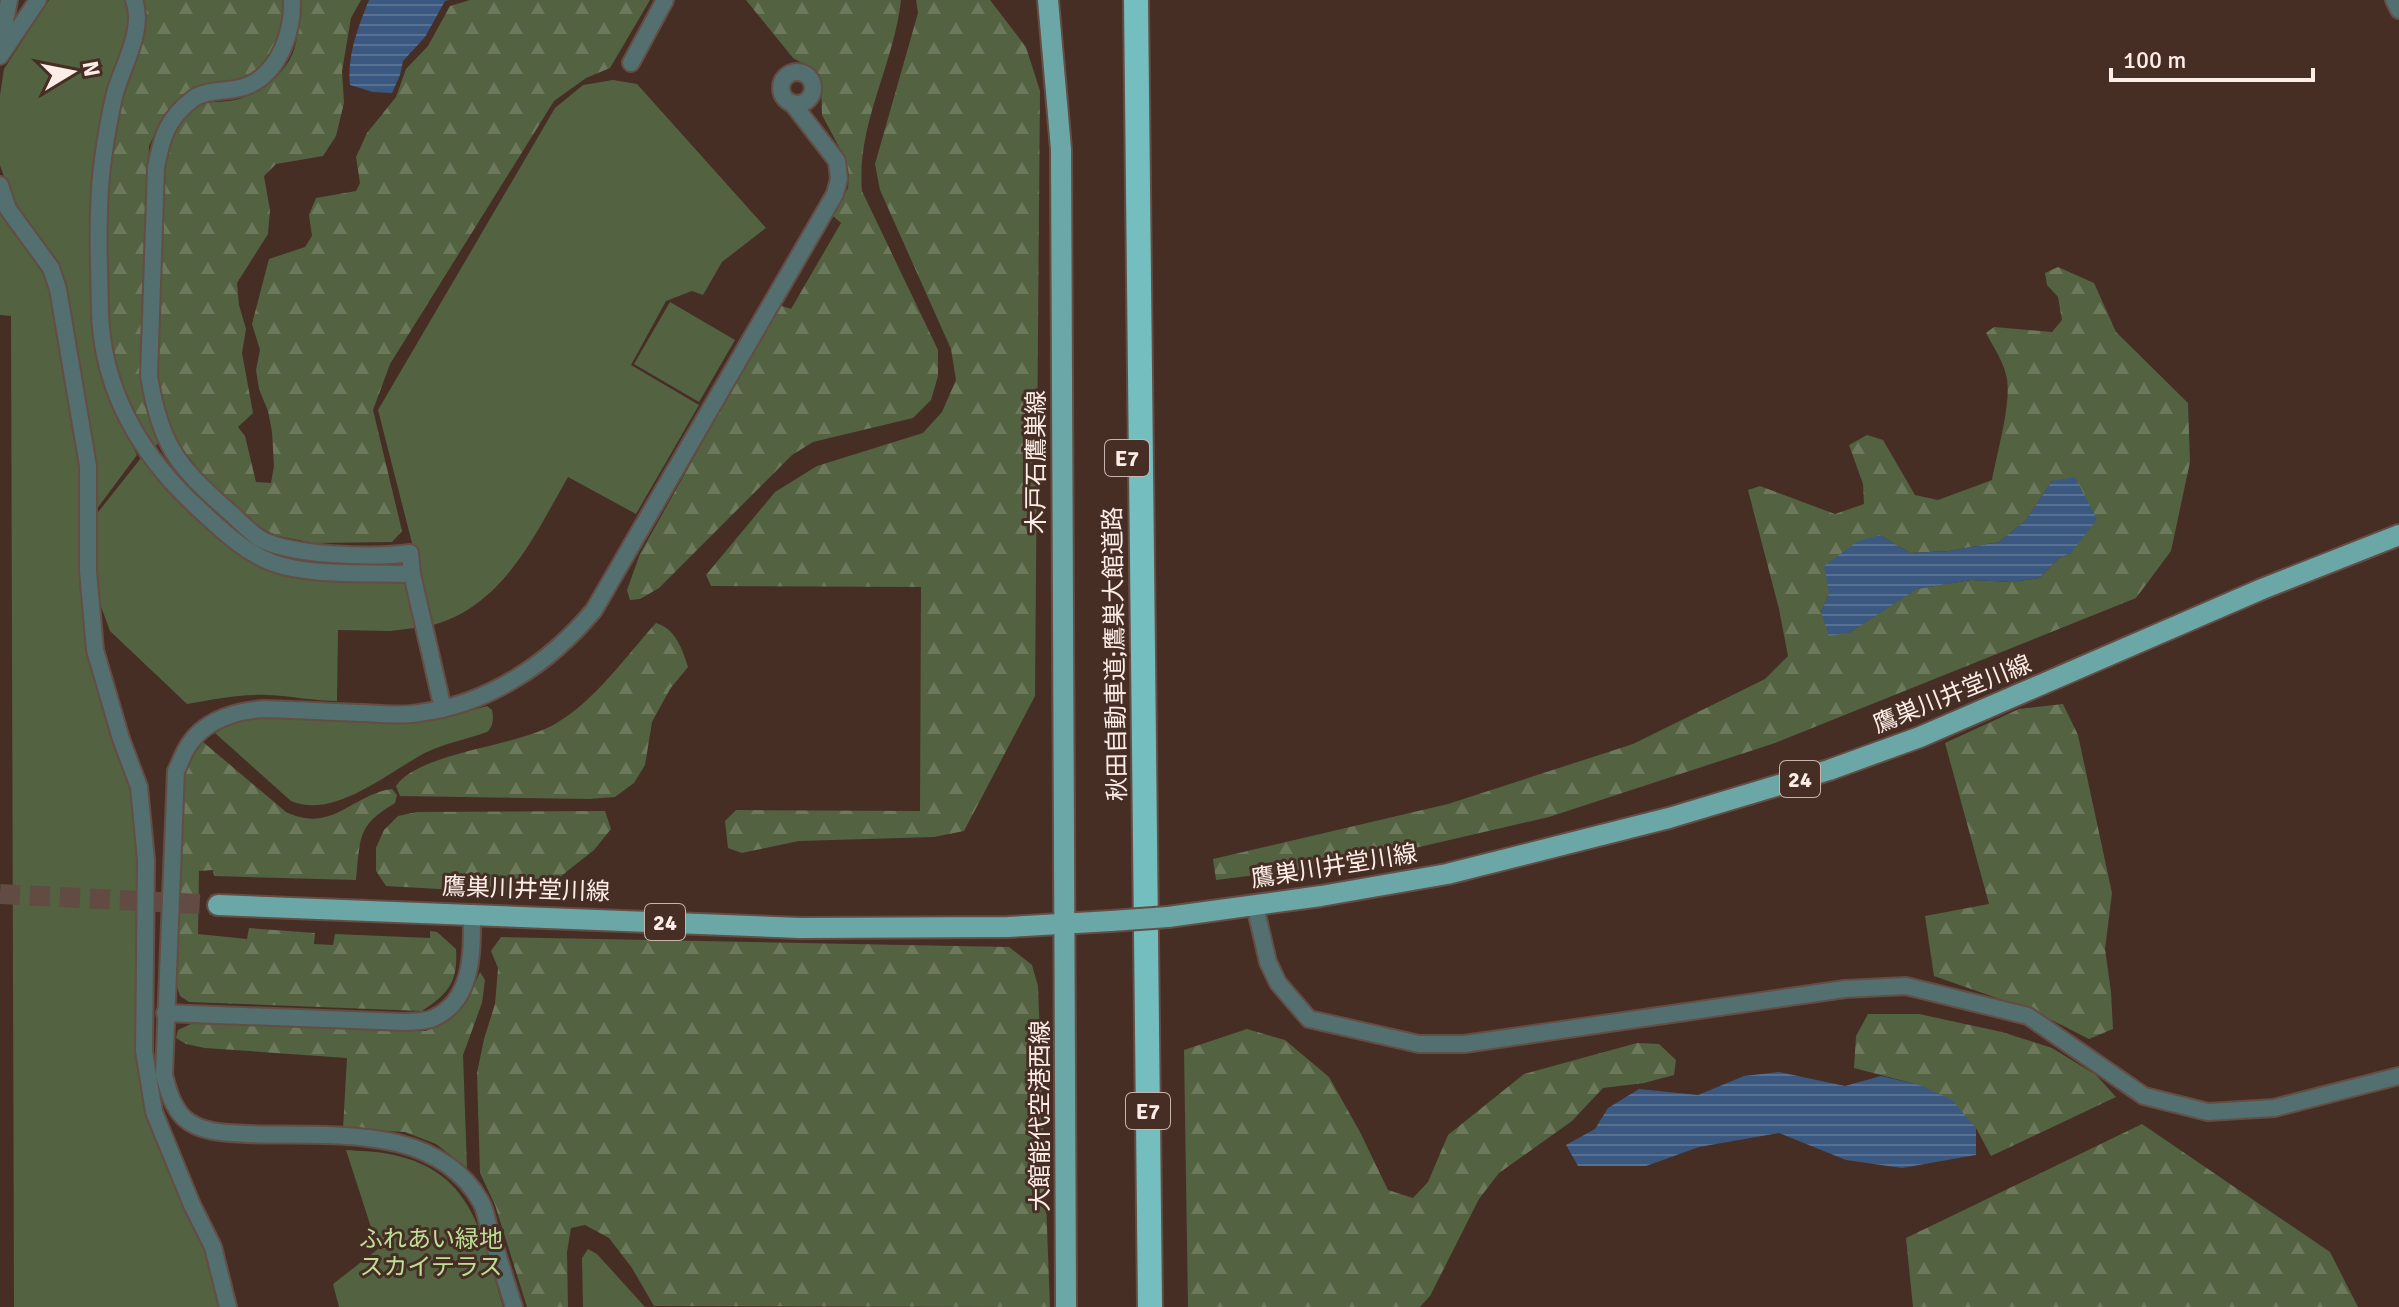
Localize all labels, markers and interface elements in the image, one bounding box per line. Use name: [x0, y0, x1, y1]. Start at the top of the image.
north arrow: [32, 32, 112, 112]
scale bar: [2111, 32, 2313, 82]
text: 100 m: [2123, 45, 2186, 75]
text: N: [77, 59, 106, 78]
street label: 木戸石鷹巣線: [1021, 390, 1051, 534]
road number: E7: [1105, 440, 1149, 476]
street label: 秋田自動車道;鷹巣大館道路: [1097, 506, 1133, 802]
street label: 鷹巣川井堂川線: [1868, 649, 2036, 739]
road number: 24: [1780, 761, 1820, 797]
street label: 鷹巣川井堂川線: [1249, 838, 1419, 894]
street label: 鷹巣川井堂川線: [442, 871, 610, 907]
road number: 24: [645, 904, 685, 940]
street label: 大館能代空港西線: [1025, 1020, 1055, 1212]
road number: E7: [1126, 1093, 1170, 1129]
park label: ふれあい緑地 スカイテラス: [359, 1224, 503, 1282]

